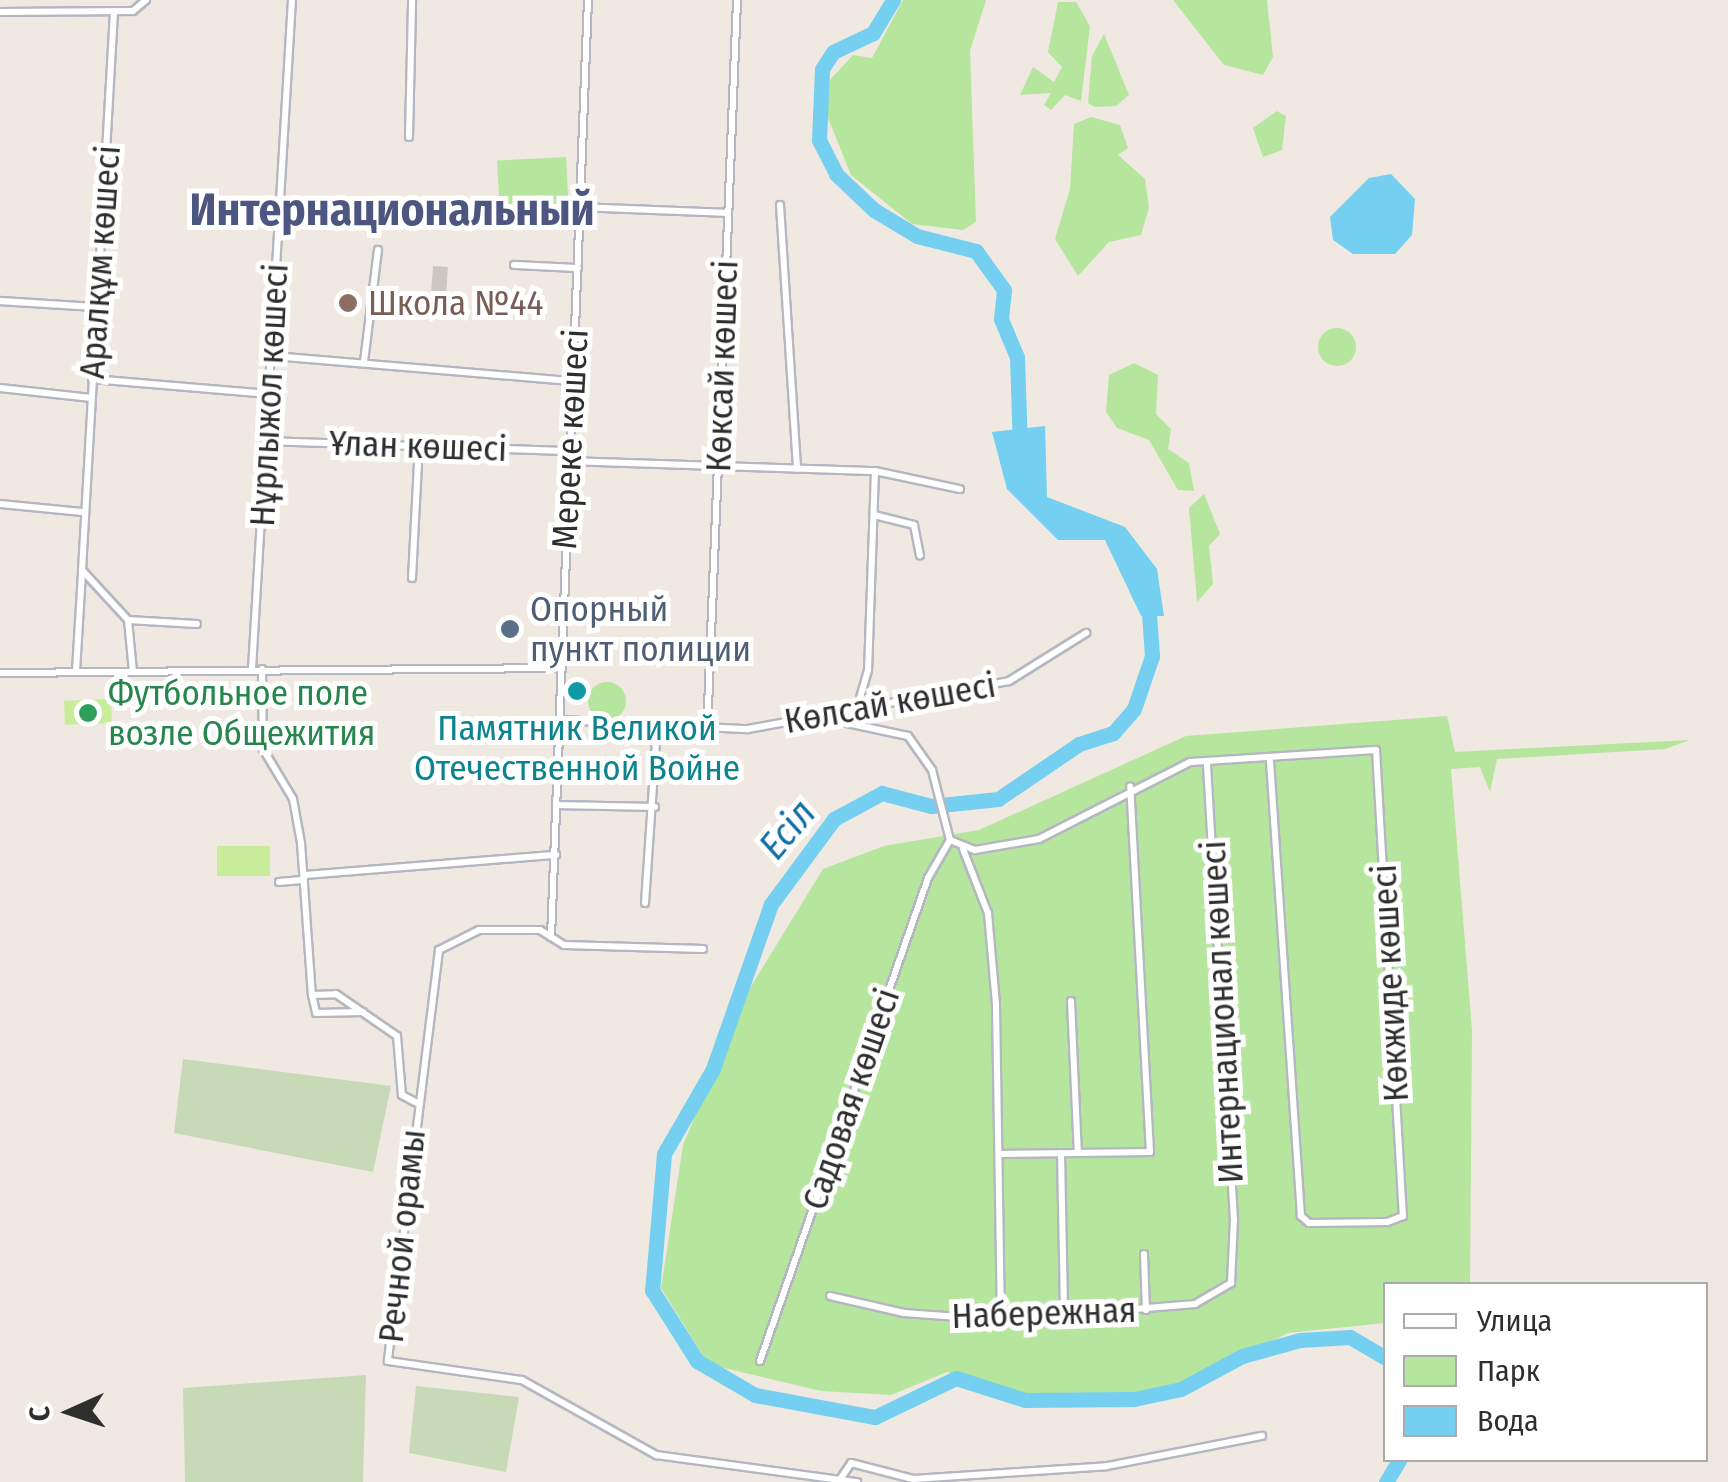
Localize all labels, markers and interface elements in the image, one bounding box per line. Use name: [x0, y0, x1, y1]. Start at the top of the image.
street label: Аралқұм көшесі: [71, 144, 129, 380]
district label: Интернациональный: [189, 184, 595, 238]
street label: Көксай көшесі: [697, 259, 747, 473]
street label: Нұрлыжол көшесі: [241, 262, 297, 528]
place label: Школа №44: [368, 282, 543, 324]
marker: Школа №44: [337, 292, 359, 314]
street label: Мереке көшесі: [543, 328, 597, 550]
street label: Ұлан көшесі: [328, 422, 508, 470]
place label: Опорный пункт полиции: [530, 588, 751, 670]
marker: Опорный пункт полиции: [499, 618, 521, 640]
street label: Көлсай көшесі: [781, 664, 999, 742]
place label: Футбольное поле возле Общежития: [108, 672, 375, 754]
marker: Памятник Великой Отечественной Войне: [566, 680, 588, 702]
marker: Футбольное поле возле Общежития: [77, 702, 99, 724]
place label: Памятник Великой Отечественной Войне: [414, 707, 740, 789]
water label: Есіл: [750, 791, 826, 869]
street label: Интернационал көшесі: [1192, 839, 1252, 1185]
street label: Көкжиде көшесі: [1363, 863, 1417, 1103]
street label: Садовая көшесі: [794, 983, 908, 1215]
street label: Речной орамы: [370, 1127, 434, 1345]
legend: [1383, 1282, 1708, 1462]
street label: Набережная: [951, 1289, 1137, 1337]
text: Улица: [1477, 1303, 1552, 1339]
text: Парк: [1477, 1353, 1540, 1389]
north arrow: [20, 1362, 120, 1462]
text: Вода: [1477, 1403, 1539, 1439]
text: С: [23, 1405, 56, 1422]

